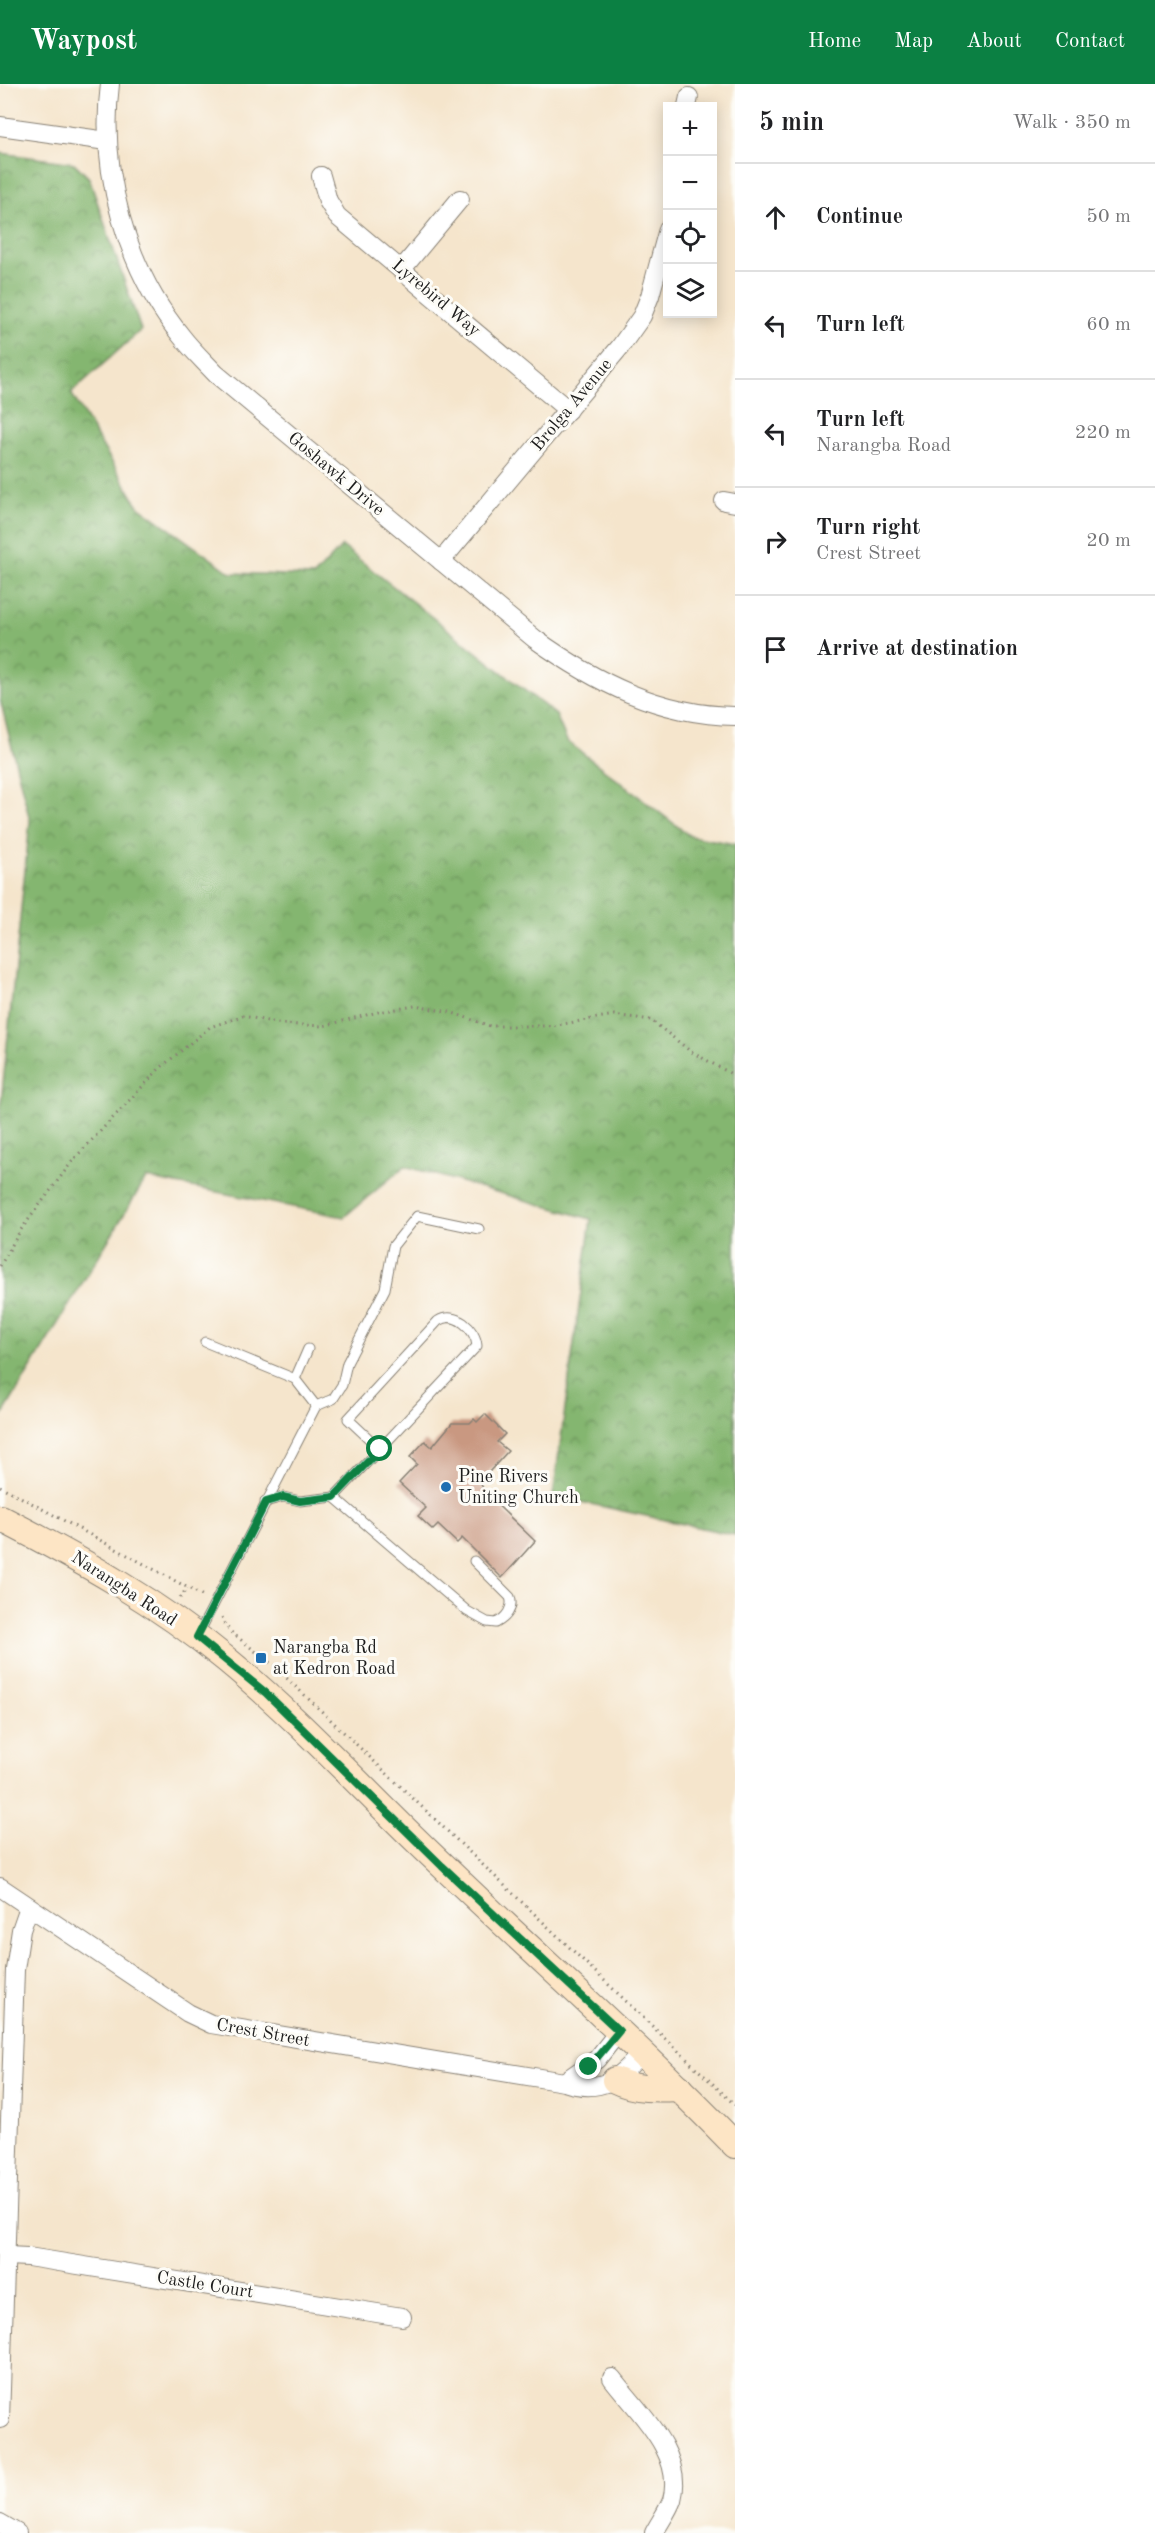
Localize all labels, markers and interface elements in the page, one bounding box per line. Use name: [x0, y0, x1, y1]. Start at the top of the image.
text: Waypost: [30, 28, 137, 56]
text: Home: [808, 31, 861, 52]
text: Map: [894, 31, 933, 52]
text: About: [966, 31, 1022, 52]
text: Contact: [1055, 31, 1125, 52]
map controls: [663, 102, 717, 318]
button: +: [663, 102, 717, 156]
text: 5 min: [759, 110, 824, 136]
text: Walk · 350 m: [1012, 113, 1131, 133]
button: −: [663, 156, 717, 210]
icon: ahead: [759, 201, 792, 234]
text: Continue: [816, 206, 903, 228]
text: 50 m: [1086, 207, 1131, 227]
button: locate: [663, 210, 717, 264]
street label: Lyrebird Way: [388, 256, 484, 340]
button: layers: [663, 264, 717, 318]
icon: left: [759, 309, 792, 342]
text: Turn left: [816, 314, 905, 336]
text: 60 m: [1086, 315, 1131, 335]
street label: Brolga Avenue: [528, 355, 616, 455]
text: Turn left: [816, 409, 905, 431]
icon: left: [759, 417, 792, 450]
text: 220 m: [1075, 423, 1131, 443]
street label: Goshawk Drive: [284, 429, 388, 519]
text: Narangba Road: [816, 436, 951, 456]
text: Turn right: [816, 517, 920, 539]
icon: right: [759, 525, 792, 558]
text: 20 m: [1086, 531, 1131, 551]
text: Crest Street: [816, 544, 921, 564]
icon: arrive: [759, 633, 792, 666]
text: Arrive at destination: [816, 638, 1018, 660]
route start: [366, 1435, 392, 1461]
place label: Pine Rivers Uniting Church: [458, 1468, 579, 1507]
marker: Pine Rivers Uniting Church: [439, 1480, 453, 1494]
street label: Narangba Road: [68, 1548, 180, 1630]
place label: Narangba Rd at Kedron Road: [273, 1639, 396, 1678]
marker: Narangba Rd at Kedron Road: [254, 1651, 268, 1665]
street label: Crest Street: [215, 2016, 311, 2050]
route end: [575, 2053, 601, 2079]
street label: Castle Court: [155, 2268, 255, 2302]

